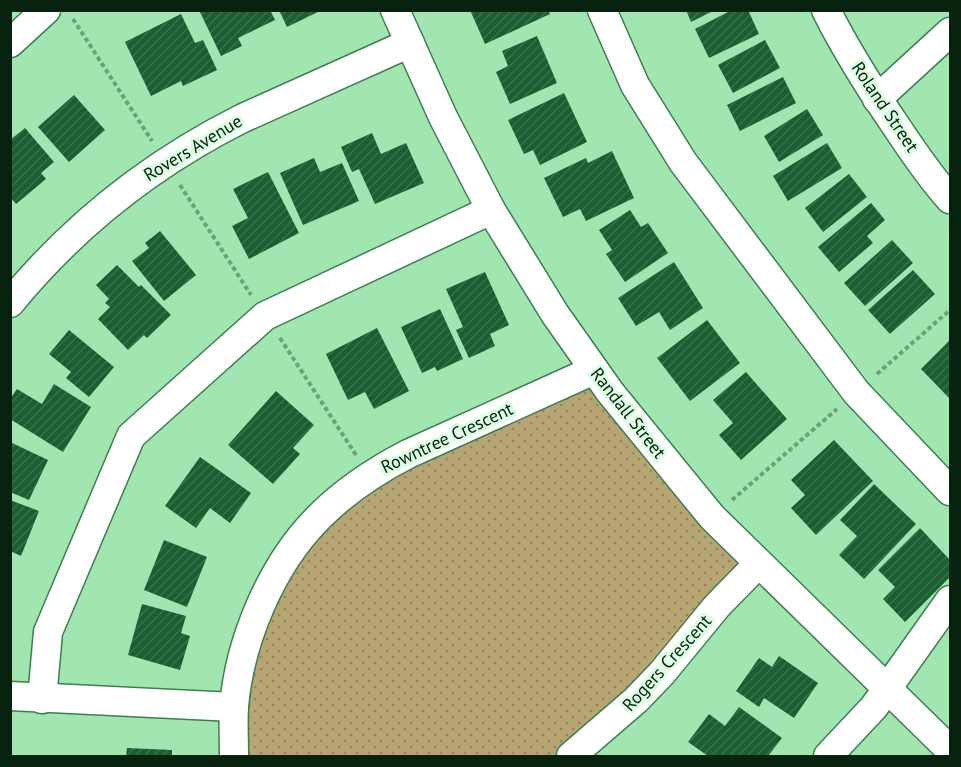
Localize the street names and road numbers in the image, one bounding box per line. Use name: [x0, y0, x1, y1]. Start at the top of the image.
street label: Roland Street: [847, 57, 924, 156]
street label: Rovers Avenue: [139, 109, 246, 186]
street label: Randall Street: [586, 363, 671, 463]
street label: Rowntree Crescent: [377, 397, 516, 478]
street label: Rogers Crescent: [617, 609, 716, 716]

